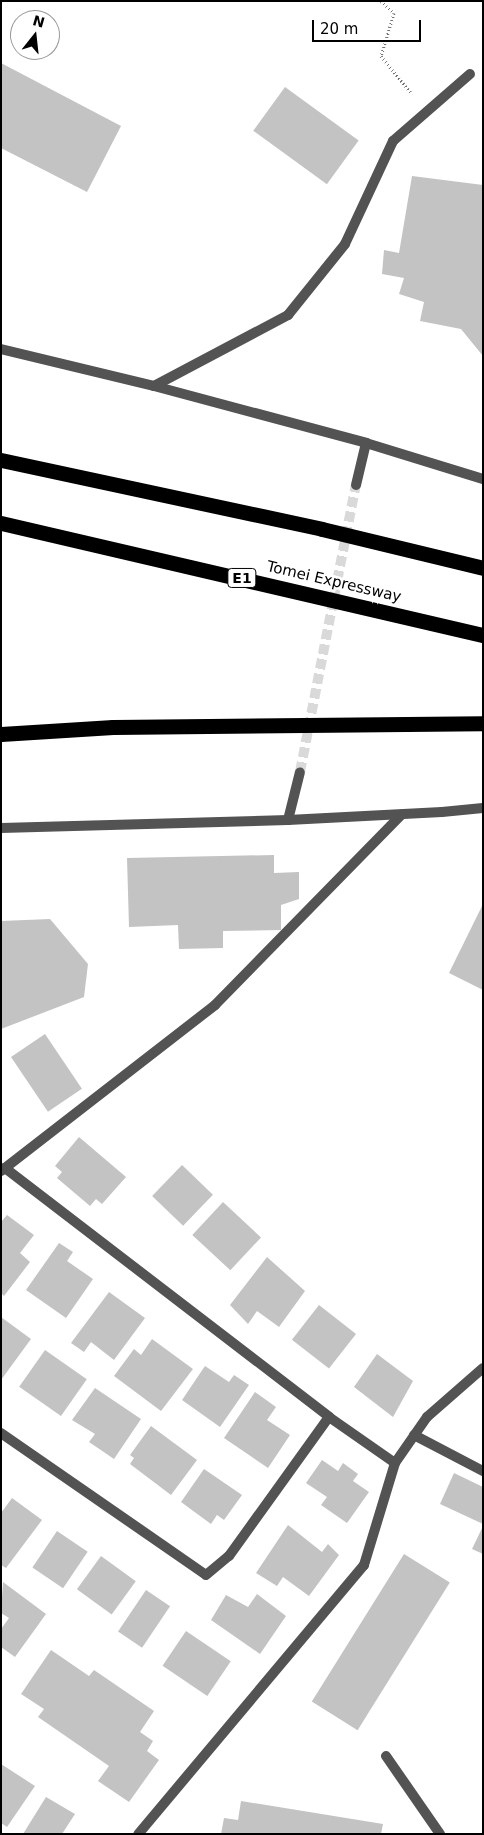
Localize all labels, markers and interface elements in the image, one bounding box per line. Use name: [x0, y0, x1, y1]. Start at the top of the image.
north arrow: [10, 10, 60, 60]
scale bar: [314, 10, 423, 42]
text: N: [31, 12, 47, 31]
text: 20 m: [320, 20, 358, 38]
street label: Tomei Expressway: [265, 558, 403, 606]
road number: E1: [227, 566, 257, 590]

